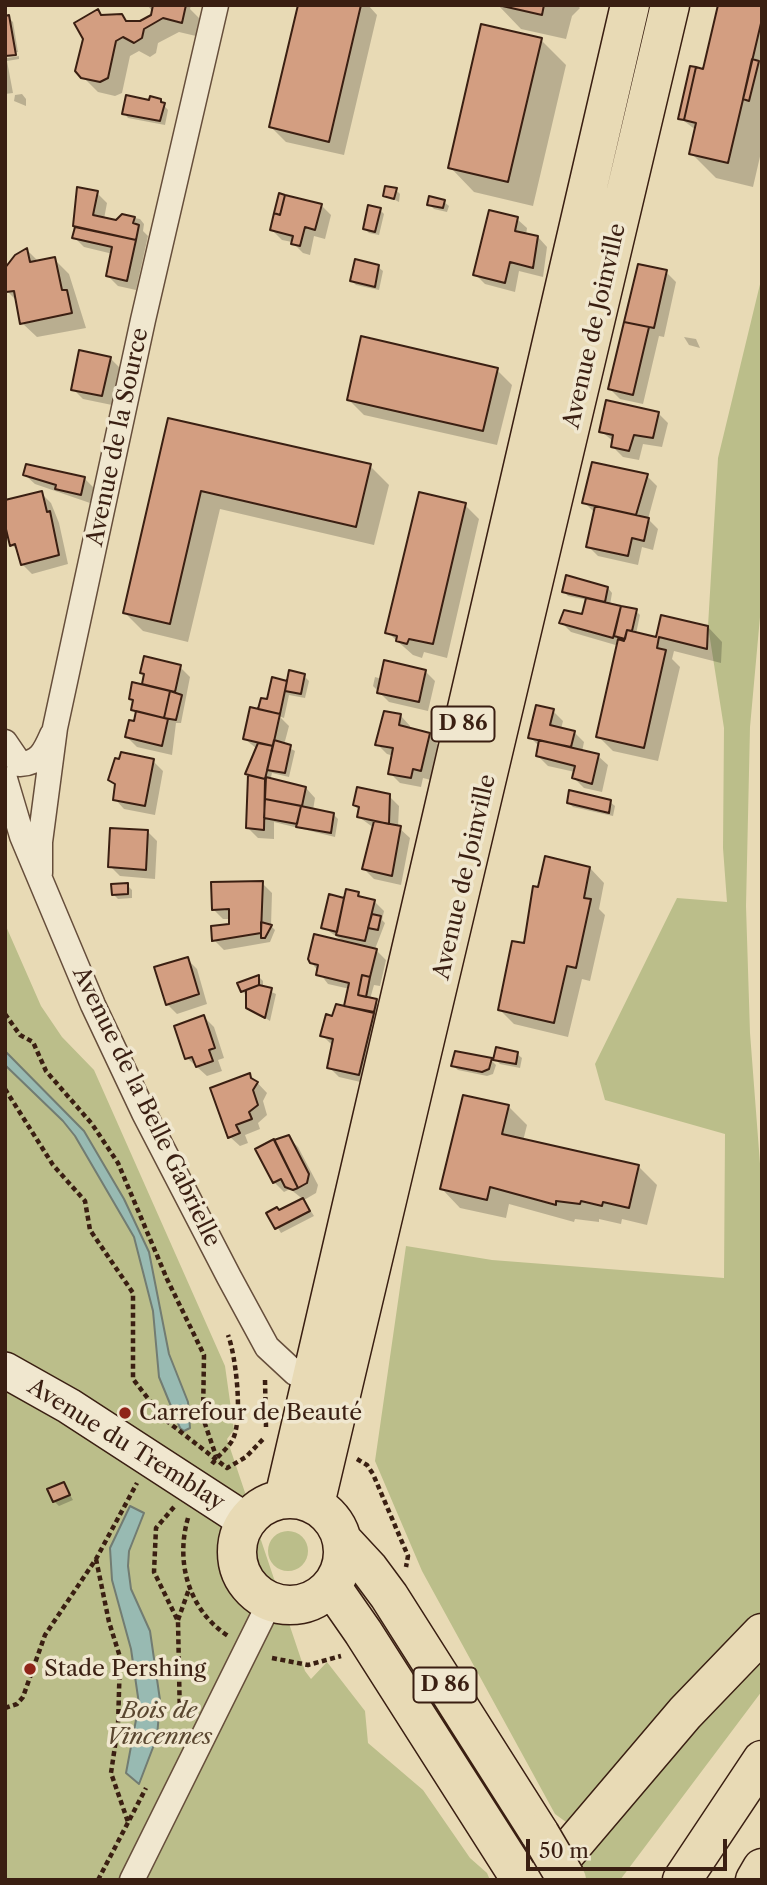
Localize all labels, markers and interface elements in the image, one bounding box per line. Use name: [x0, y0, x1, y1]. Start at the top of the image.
street label: Avenue de Joinville: [558, 221, 632, 431]
street label: Avenue de la Source: [81, 325, 155, 549]
road number: D 86: [432, 706, 494, 742]
street label: Avenue de Joinville: [428, 772, 502, 982]
street label: Avenue de la Belle Gabrielle: [66, 962, 226, 1252]
street label: Avenue du Tremblay: [23, 1373, 229, 1517]
place label: Carrefour de Beauté: [139, 1399, 362, 1427]
marker: Carrefour de Beauté: [117, 1405, 133, 1421]
place label: Stade Pershing: [44, 1655, 206, 1683]
marker: Stade Pershing: [22, 1661, 38, 1677]
road number: D 86: [414, 1668, 476, 1702]
park label: Bois de Vincennes: [106, 1697, 212, 1751]
scale bar: [529, 1826, 730, 1870]
text: 50 m: [539, 1838, 589, 1863]

